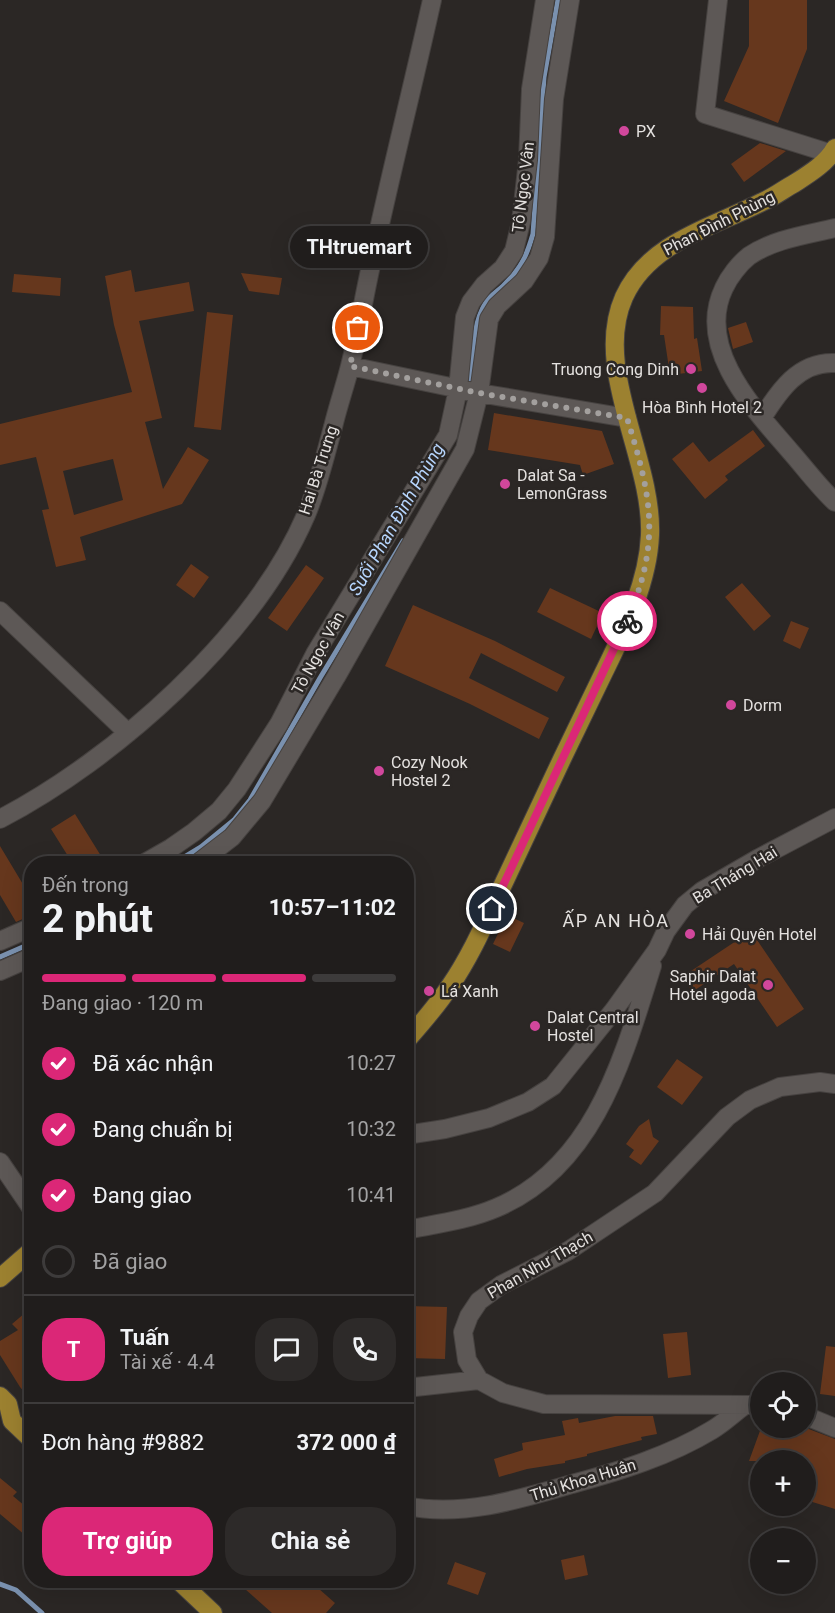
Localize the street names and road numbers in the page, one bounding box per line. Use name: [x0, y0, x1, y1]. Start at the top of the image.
street label: Tô Ngọc Vân: [508, 141, 538, 233]
street label: Phan Đình Phùng: [660, 187, 778, 259]
street label: Hai Bà Trưng: [295, 423, 341, 517]
street label: Tô Ngọc Vân: [288, 609, 348, 697]
street label: Ba Tháng Hai: [689, 842, 781, 908]
street label: Phan Như Thạch: [484, 1227, 596, 1303]
street label: Thủ Khoa Huân: [528, 1455, 638, 1505]

